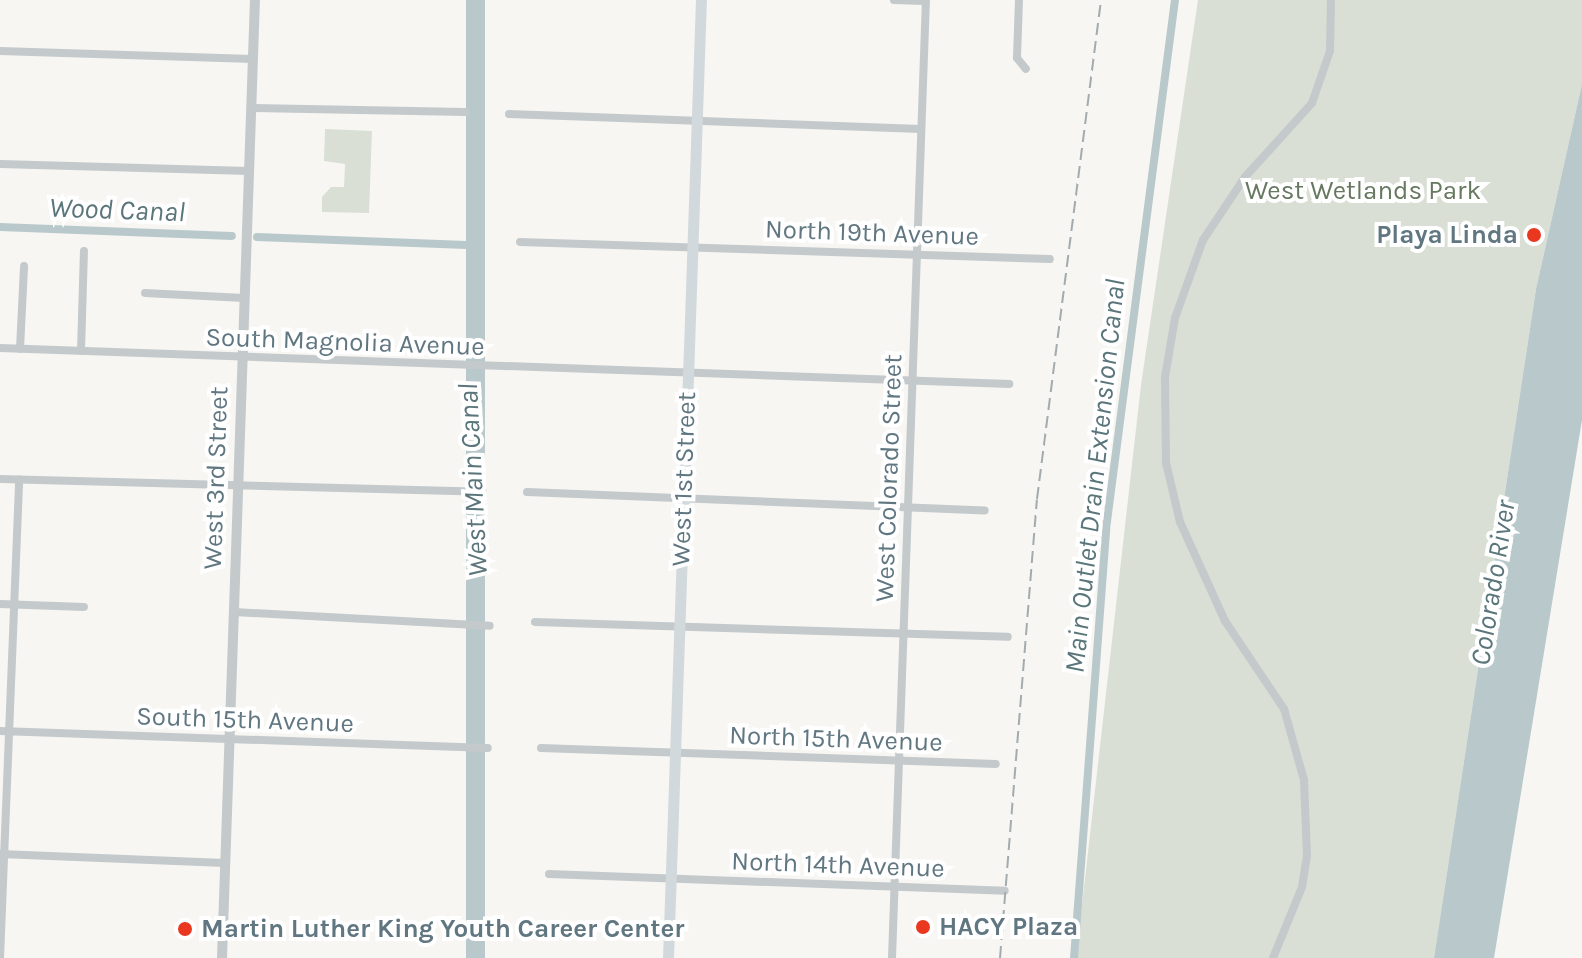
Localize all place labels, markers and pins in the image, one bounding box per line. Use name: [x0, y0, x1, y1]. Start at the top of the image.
place label: Playa Linda: [1376, 219, 1518, 251]
marker: Playa Linda: [1525, 226, 1543, 244]
place label: HACY Plaza: [939, 911, 1078, 943]
place label: Martin Luther King Youth Career Center: [201, 913, 684, 945]
marker: HACY Plaza: [914, 918, 932, 936]
marker: Martin Luther King Youth Career Center: [176, 920, 194, 938]

